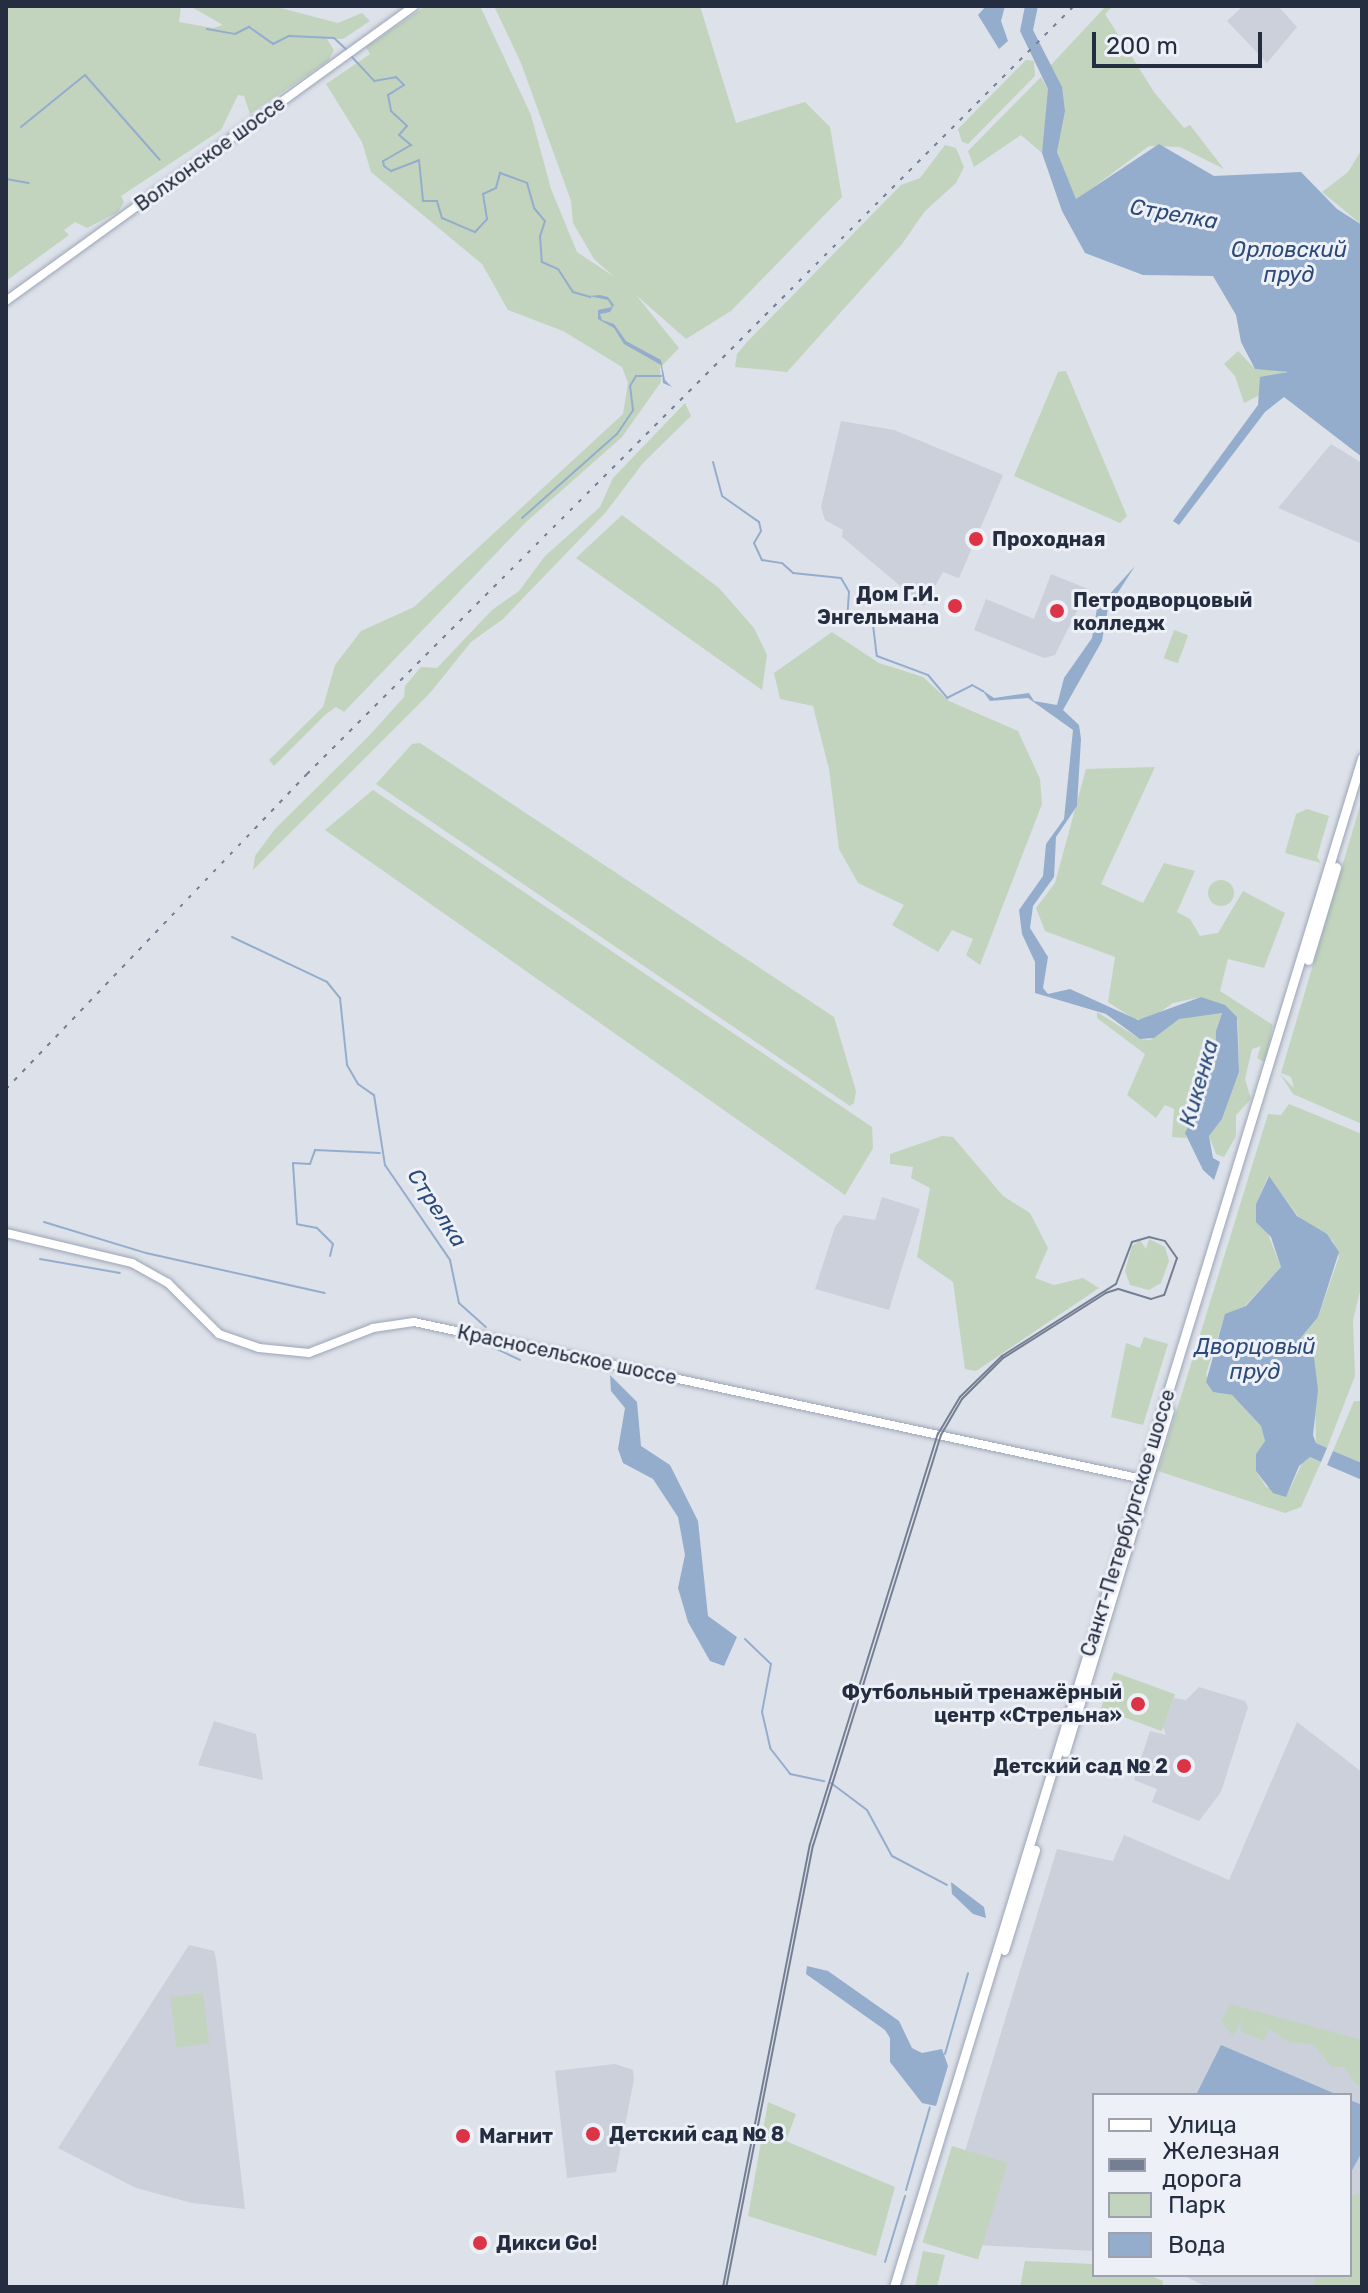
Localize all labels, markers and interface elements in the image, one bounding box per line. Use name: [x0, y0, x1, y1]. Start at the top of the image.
scale bar: [1096, 16, 1266, 66]
text: 200 m: [1106, 32, 1178, 60]
street label: Волхонское шоссе: [130, 91, 290, 217]
water label: Стрелка: [1128, 193, 1220, 235]
water label: Орловский пруд: [1231, 236, 1347, 288]
place label: Проходная: [992, 527, 1105, 551]
marker: Проходная: [967, 530, 985, 548]
place label: Дом Г.И. Энгельмана: [817, 582, 939, 629]
place label: Петродворцовый колледж: [1073, 588, 1252, 635]
marker: Дом Г.И. Энгельмана: [946, 597, 964, 615]
marker: Петродворцовый колледж: [1048, 602, 1066, 620]
water label: Кикенка: [1174, 1037, 1224, 1129]
water label: Стрелка: [402, 1164, 472, 1252]
street label: Красносельское шоссе: [455, 1320, 679, 1390]
water label: Дворцовый пруд: [1194, 1333, 1316, 1384]
street label: Санкт-Петербургское шоссе: [1076, 1387, 1180, 1659]
place label: Футбольный тренажёрный центр «Стрельна»: [842, 1680, 1122, 1727]
marker: Футбольный тренажёрный центр «Стрельна»: [1129, 1695, 1147, 1713]
place label: Детский сад № 2: [993, 1754, 1168, 1778]
marker: Детский сад № 2: [1175, 1757, 1193, 1775]
legend: [1092, 2093, 1352, 2277]
text: Улица: [1168, 2111, 1237, 2139]
place label: Детский сад № 8: [609, 2122, 784, 2146]
place label: Магнит: [479, 2124, 553, 2148]
marker: Детский сад № 8: [584, 2125, 602, 2143]
marker: Магнит: [454, 2127, 472, 2145]
text: Железная дорога: [1162, 2137, 1280, 2193]
text: Парк: [1168, 2191, 1226, 2219]
place label: Дикси Go!: [496, 2231, 597, 2255]
text: Вода: [1168, 2231, 1225, 2259]
marker: Дикси Go!: [471, 2234, 489, 2252]

